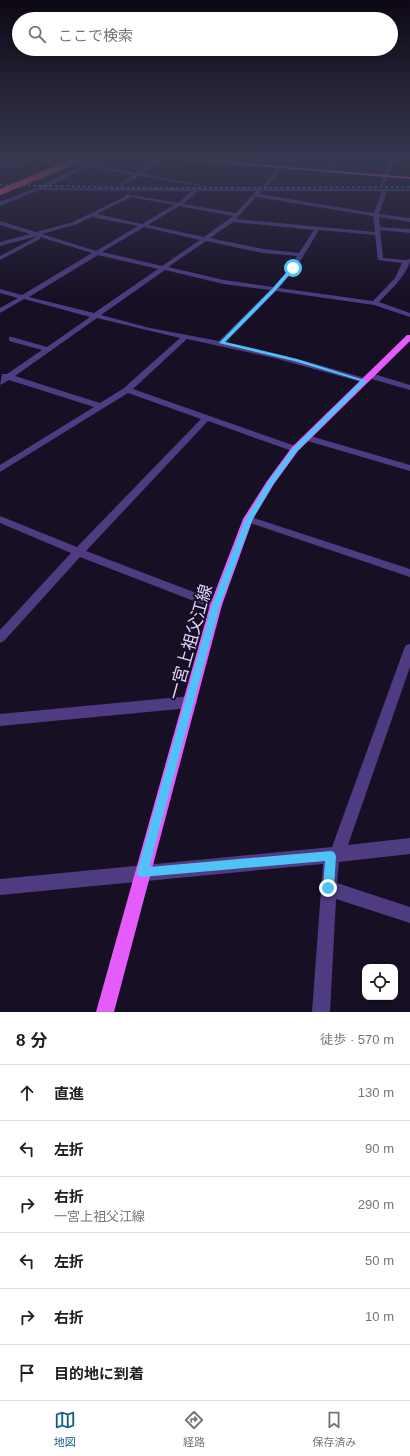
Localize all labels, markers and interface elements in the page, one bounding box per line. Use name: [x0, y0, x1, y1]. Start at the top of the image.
search box: [12, 12, 398, 56]
icon: search: [26, 23, 48, 45]
text: ここで検索: [58, 27, 133, 44]
route start: [284, 259, 302, 277]
street label: 一宮上祖父江線: [165, 582, 216, 702]
route end: [319, 879, 337, 897]
map controls: [362, 964, 398, 1000]
button: locate: [362, 964, 398, 1000]
text: 8 分: [16, 1031, 47, 1050]
text: 徒歩 · 570 m: [320, 1032, 394, 1047]
icon: ahead: [16, 1082, 38, 1104]
text: 直進: [54, 1085, 84, 1102]
text: 130 m: [358, 1085, 394, 1100]
icon: left: [16, 1138, 38, 1160]
text: 左折: [54, 1141, 84, 1158]
text: 90 m: [365, 1141, 394, 1156]
text: 右折: [54, 1188, 84, 1205]
icon: right: [16, 1194, 38, 1216]
text: 290 m: [358, 1197, 394, 1212]
text: 一宮上祖父江線: [54, 1209, 145, 1224]
icon: left: [16, 1250, 38, 1272]
text: 左折: [54, 1253, 84, 1270]
text: 50 m: [365, 1253, 394, 1268]
icon: right: [16, 1306, 38, 1328]
text: 右折: [54, 1309, 84, 1326]
text: 10 m: [365, 1309, 394, 1324]
icon: arrive: [16, 1362, 38, 1384]
text: 目的地に到着: [54, 1365, 144, 1382]
tab: 地図: [54, 1409, 76, 1449]
tab: 経路: [183, 1409, 205, 1449]
tab: 保存済み: [312, 1409, 356, 1449]

